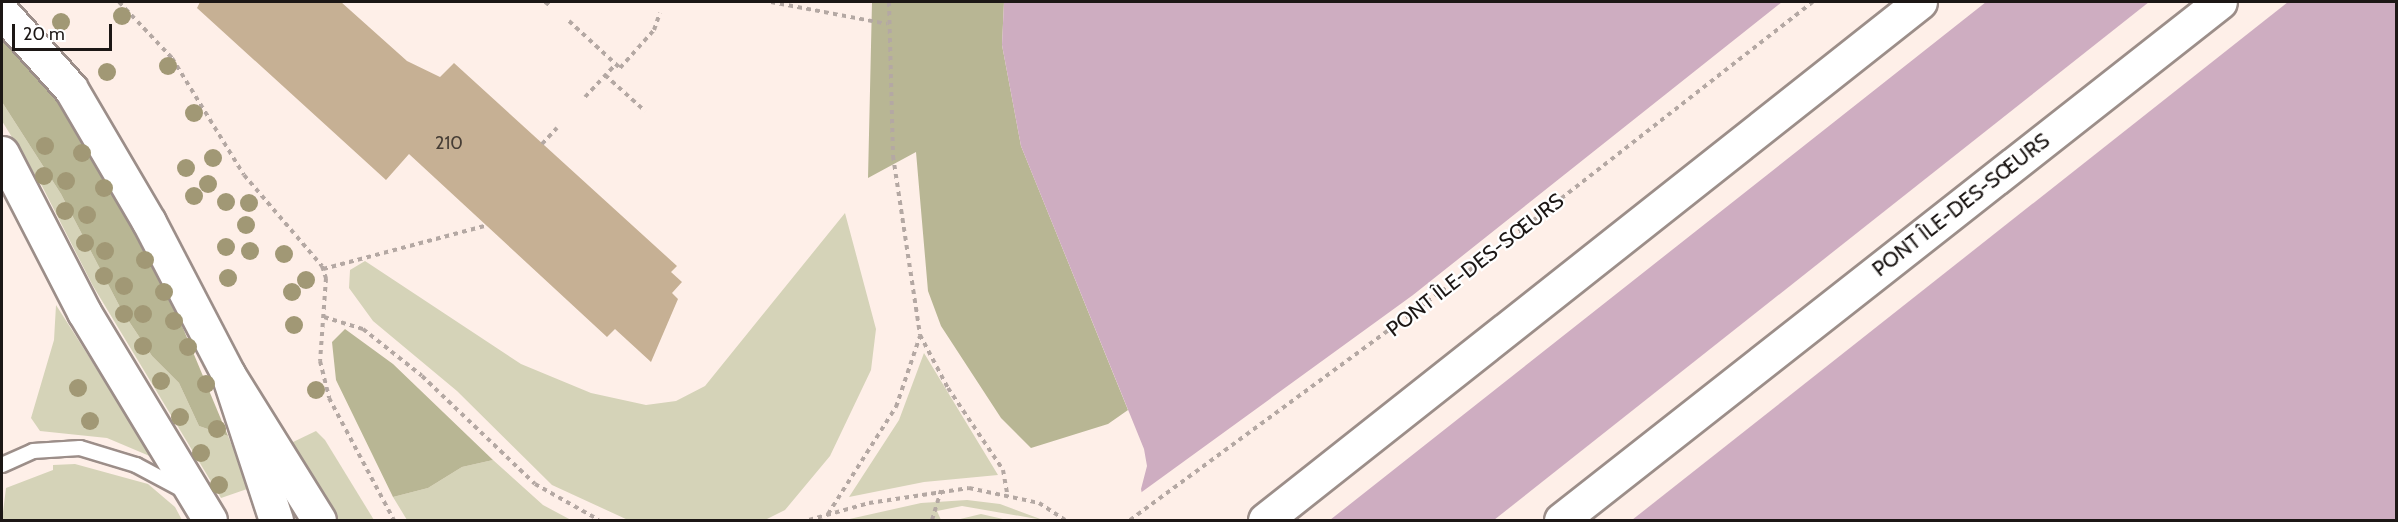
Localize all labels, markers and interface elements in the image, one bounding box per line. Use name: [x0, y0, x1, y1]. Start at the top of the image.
scale bar: [15, 12, 116, 50]
text: 20 m: [23, 23, 65, 45]
street label: PONT ÎLE-DES-SŒURS: [1867, 128, 2055, 282]
house number: 210: [435, 132, 463, 154]
street label: PONT ÎLE-DES-SŒURS: [1381, 188, 1569, 342]

